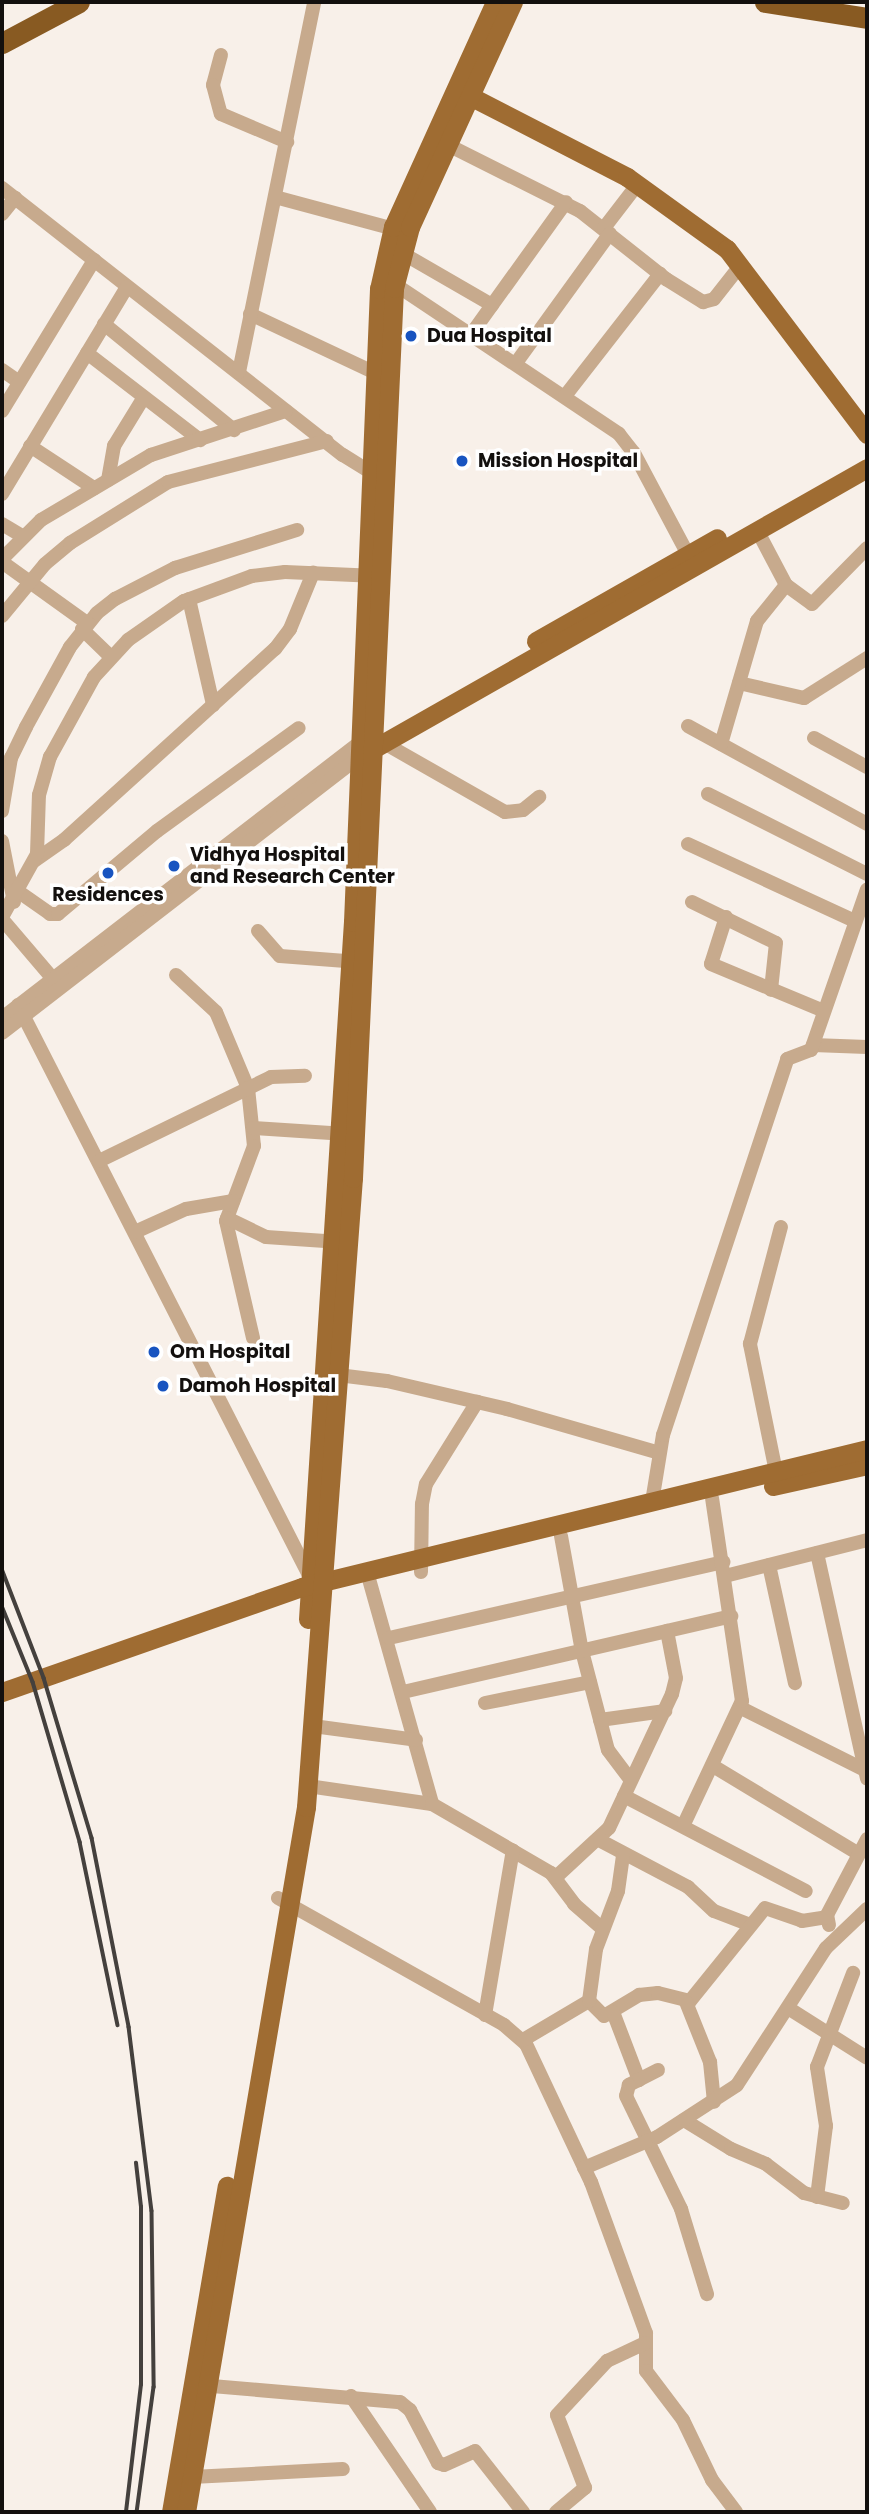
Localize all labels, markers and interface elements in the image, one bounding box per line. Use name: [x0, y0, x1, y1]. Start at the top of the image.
place label: Dua Hospital: [427, 325, 552, 347]
marker: Dua Hospital: [401, 326, 421, 346]
place label: Mission Hospital: [478, 450, 638, 472]
marker: Mission Hospital: [452, 451, 472, 471]
place label: Vidhya Hospital and Research Center: [190, 844, 395, 888]
marker: Vidhya Hospital and Research Center: [164, 856, 184, 876]
marker: Residences: [100, 865, 116, 881]
place label: Residences: [52, 884, 164, 906]
place label: Om Hospital: [170, 1341, 290, 1363]
marker: Om Hospital: [144, 1342, 164, 1362]
place label: Damoh Hospital: [179, 1375, 336, 1397]
marker: Damoh Hospital: [153, 1376, 173, 1396]

